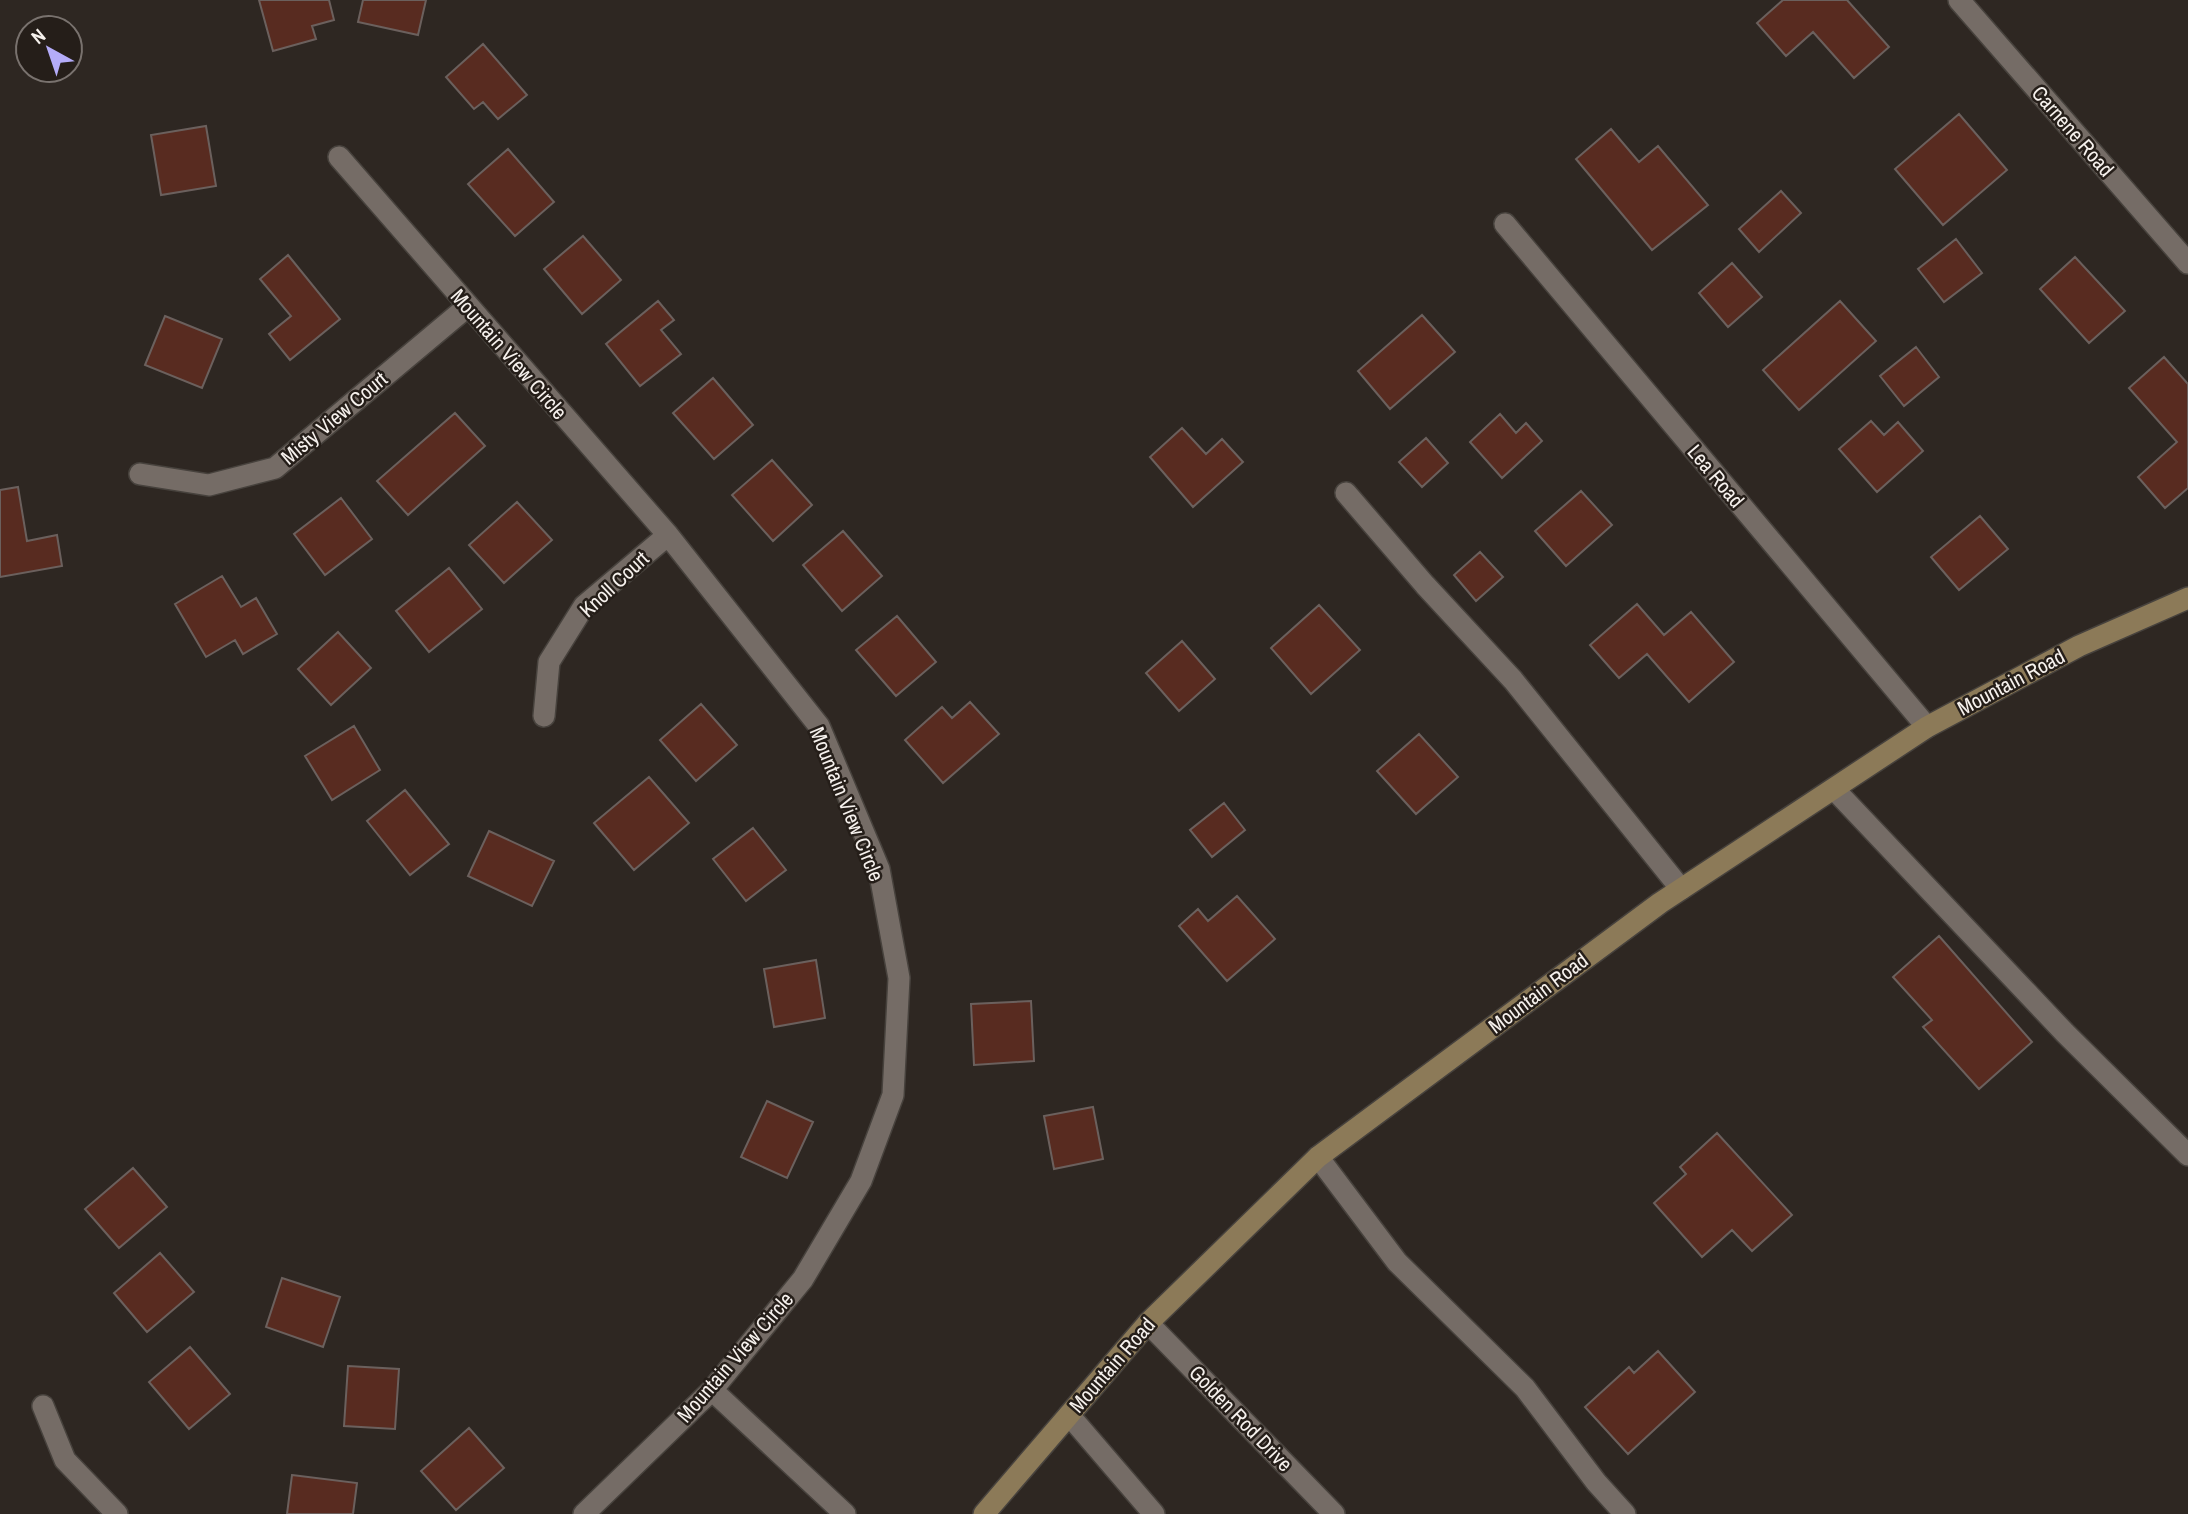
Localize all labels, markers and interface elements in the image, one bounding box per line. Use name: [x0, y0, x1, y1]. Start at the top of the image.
north arrow: [14, 14, 84, 84]
text: N: [25, 22, 51, 50]
street label: Carnene Road: [2025, 79, 2121, 183]
street label: Mountain View Circle: [444, 282, 574, 426]
street label: Misty View Court: [275, 365, 394, 471]
street label: Lea Road: [1681, 438, 1751, 514]
street label: Knoll Court: [573, 544, 655, 624]
street label: Mountain Road: [1952, 642, 2070, 722]
street label: Mountain View Circle: [803, 722, 891, 886]
street label: Mountain Road: [1482, 946, 1594, 1040]
street label: Mountain View Circle: [670, 1285, 800, 1429]
street label: Mountain Road: [1062, 1311, 1162, 1419]
street label: Golden Rod Drive: [1183, 1358, 1299, 1478]

